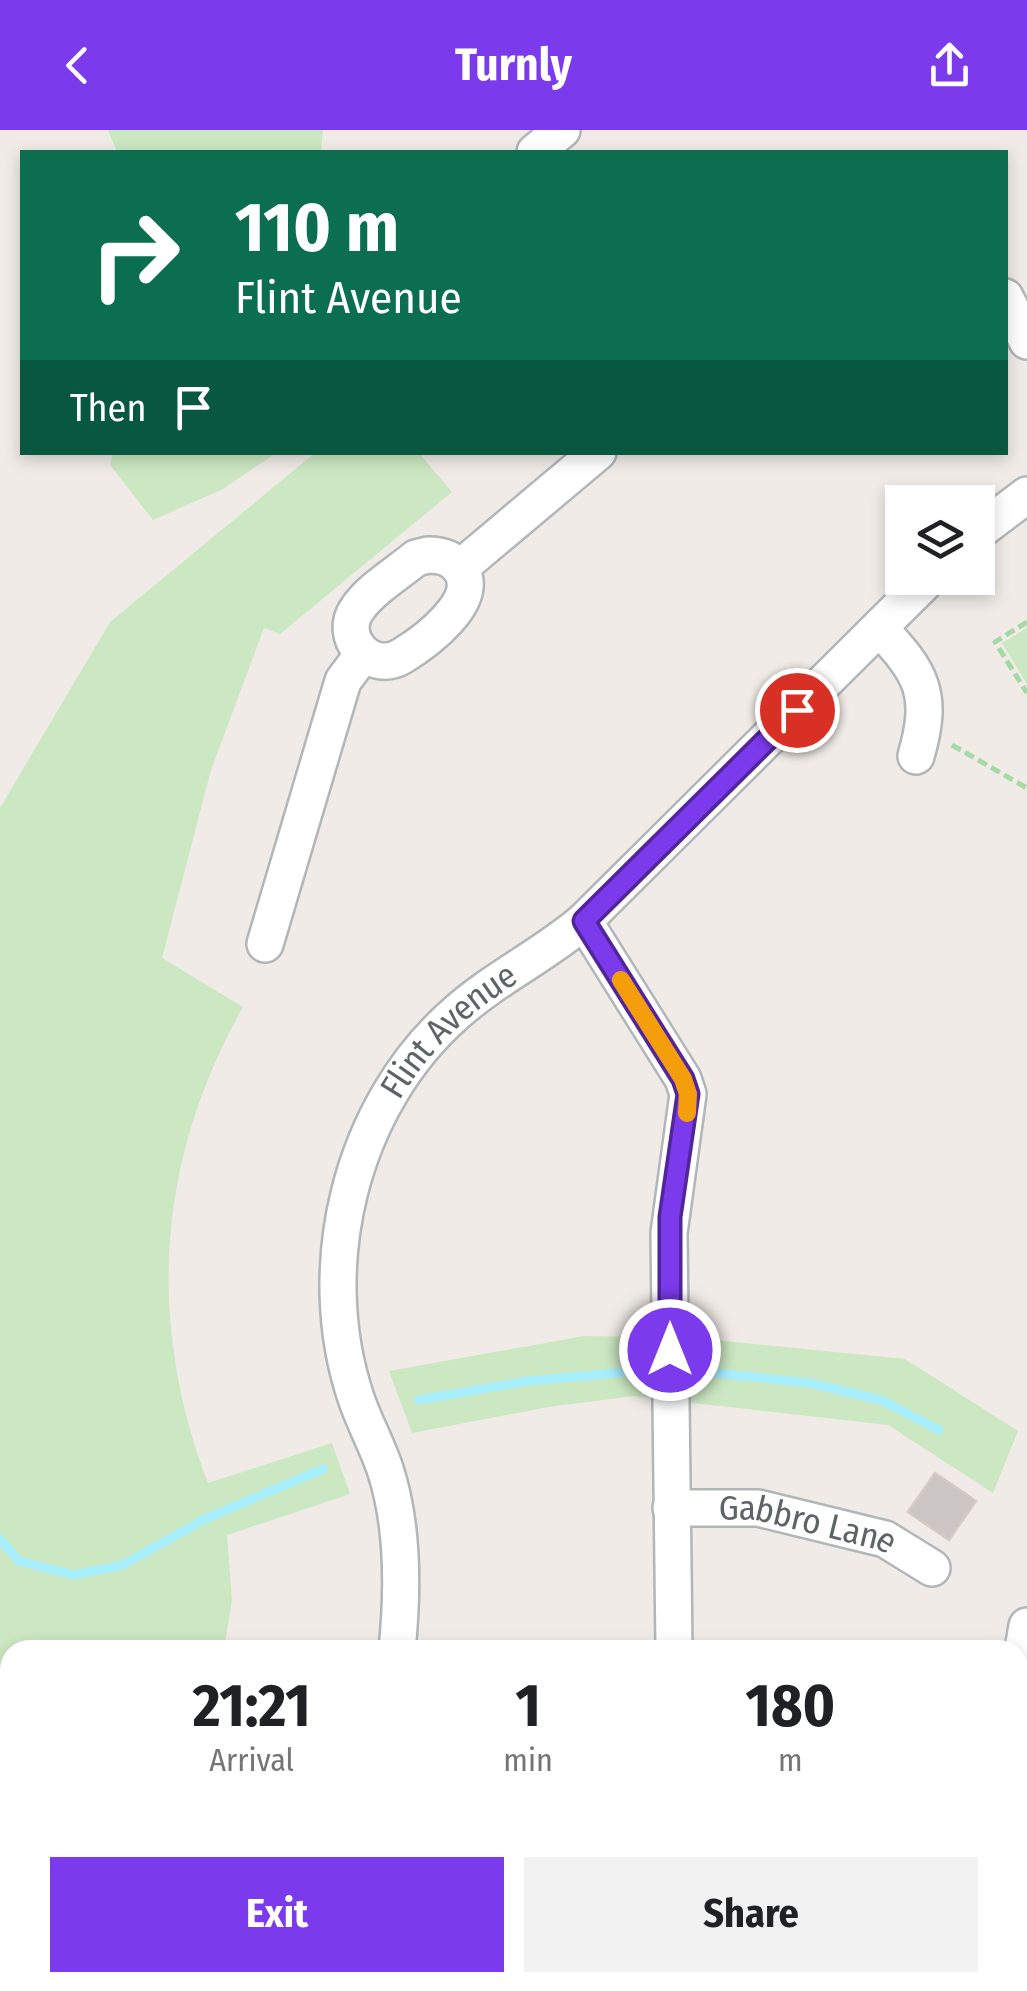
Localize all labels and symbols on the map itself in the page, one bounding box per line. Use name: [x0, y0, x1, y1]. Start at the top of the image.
pin: [755, 668, 840, 753]
street label: Flint Avenue: [371, 954, 524, 1106]
position arrow: [618, 1298, 722, 1402]
street label: Gabbro Lane: [719, 1487, 905, 1562]

